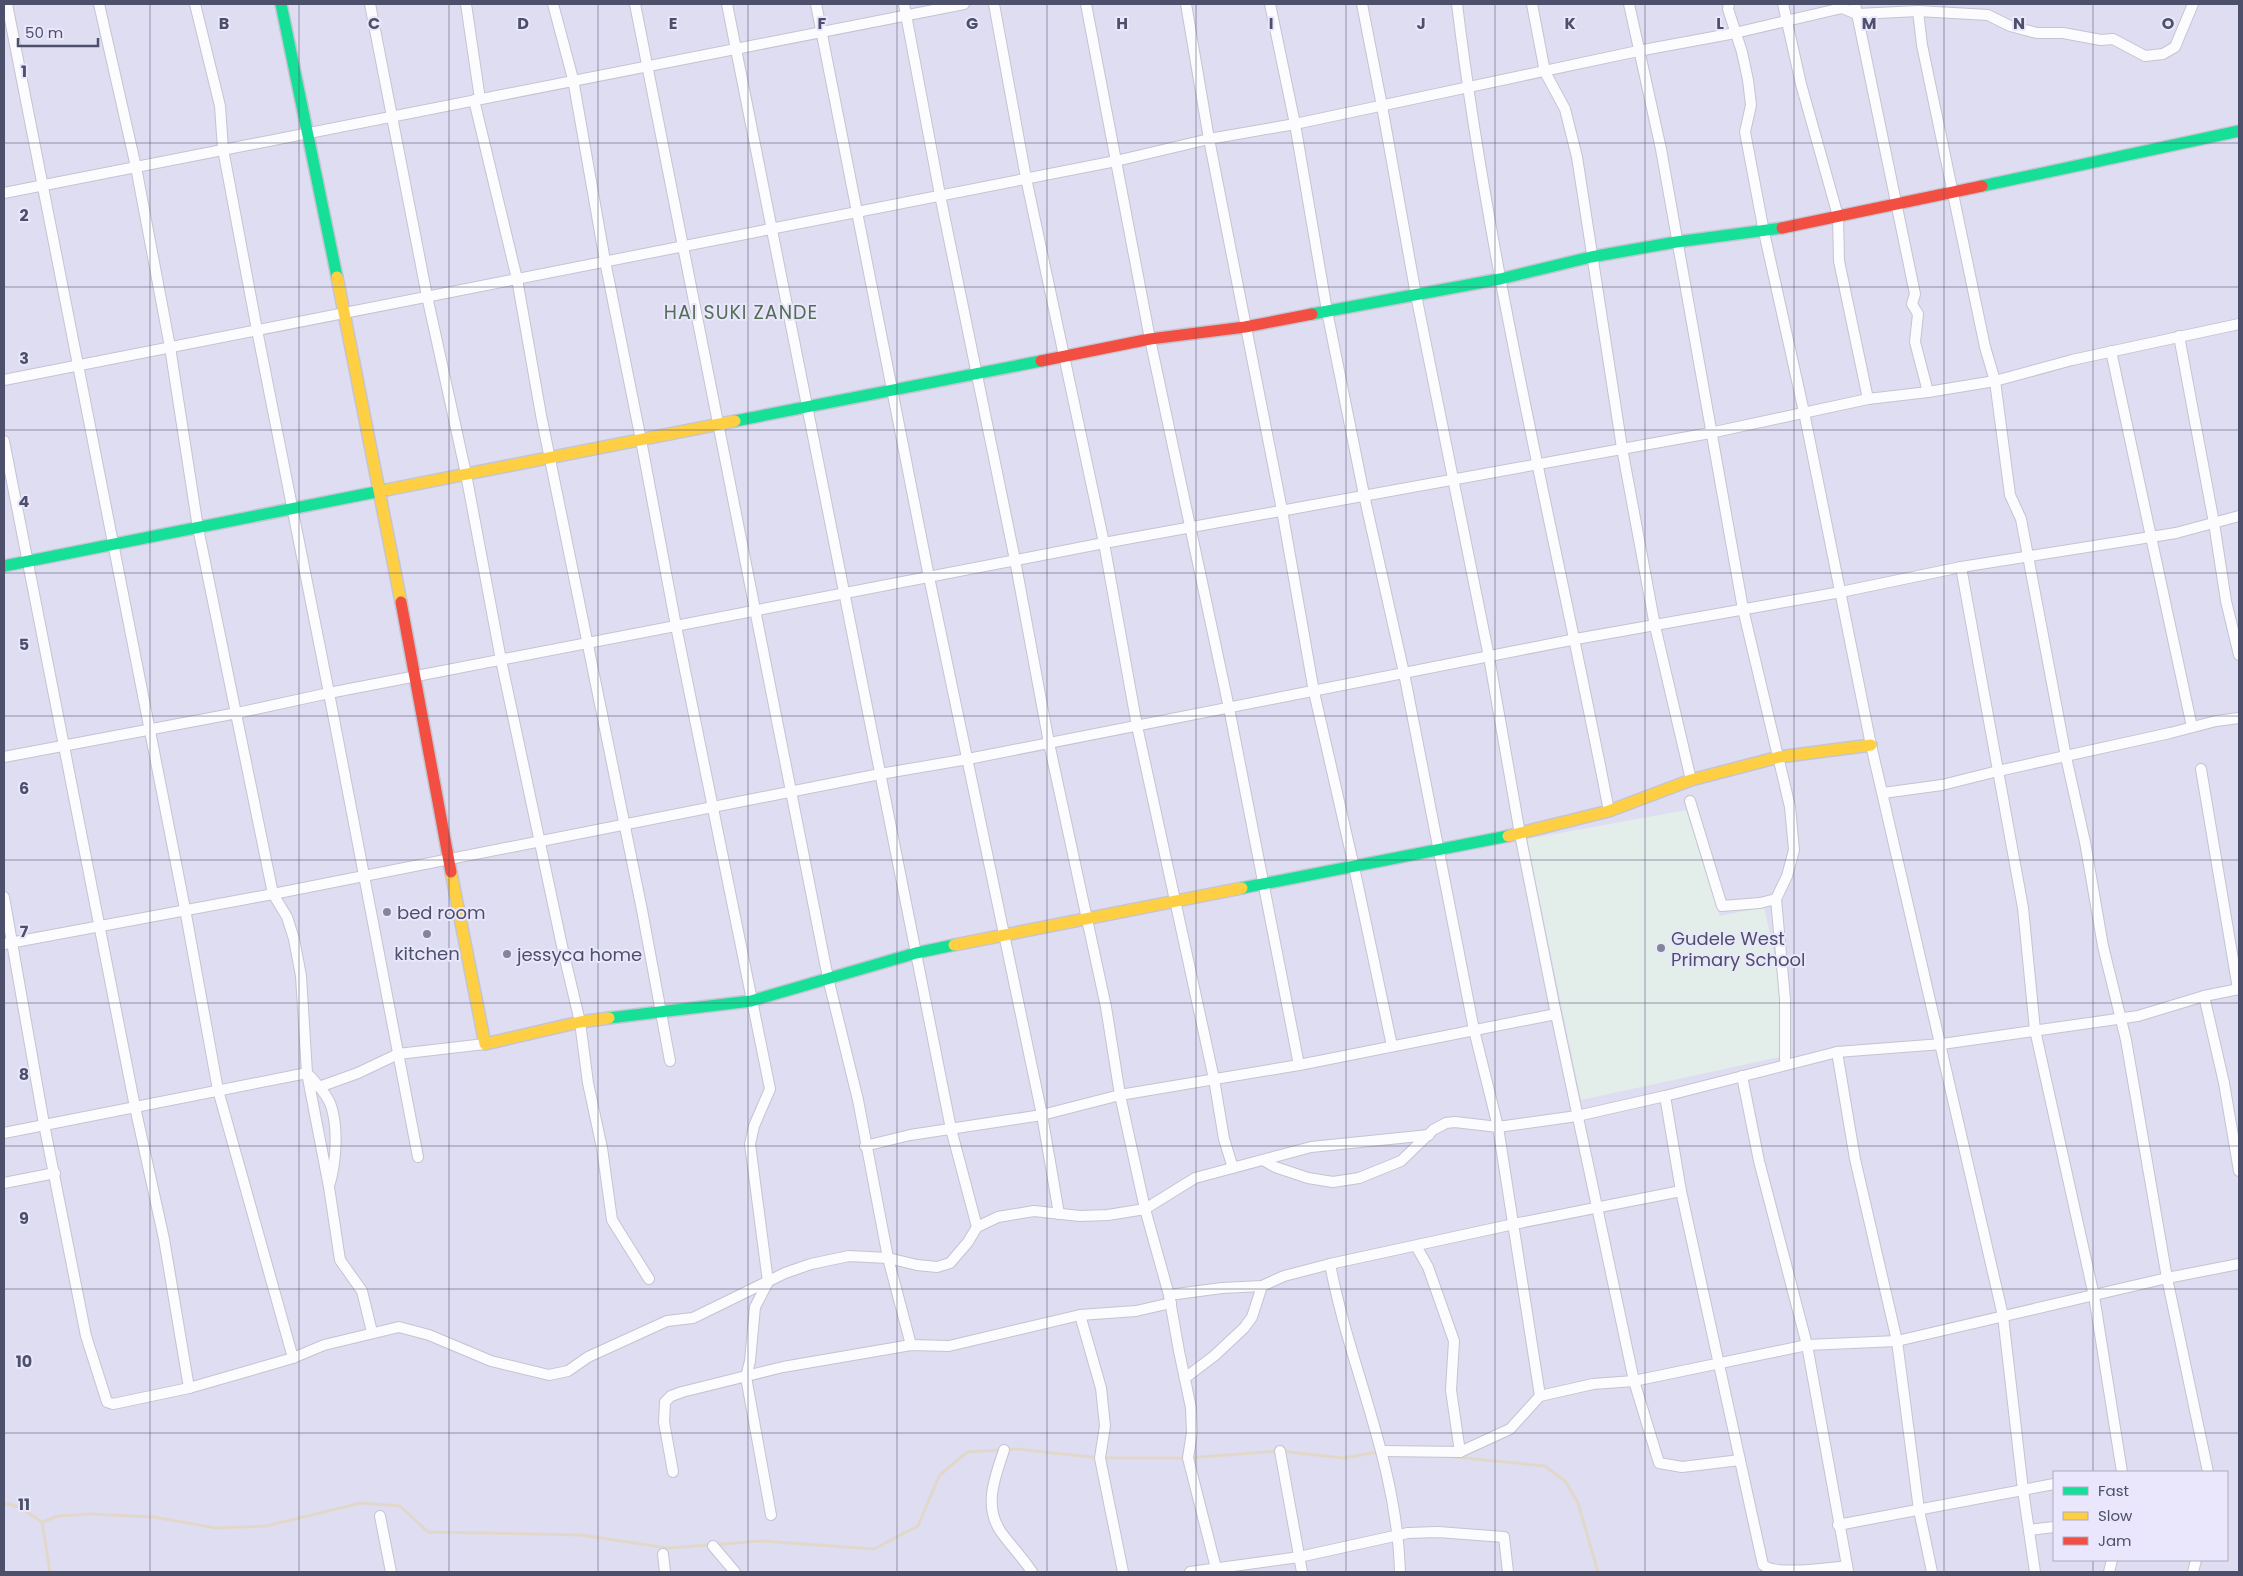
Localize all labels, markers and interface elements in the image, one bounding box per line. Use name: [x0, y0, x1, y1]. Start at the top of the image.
text: B: [219, 12, 229, 35]
text: C: [368, 12, 380, 35]
text: D: [517, 12, 529, 35]
text: E: [669, 12, 677, 35]
text: F: [818, 12, 827, 35]
text: G: [966, 12, 978, 35]
text: H: [1116, 12, 1128, 35]
text: I: [1269, 12, 1273, 35]
text: J: [1416, 12, 1426, 35]
text: K: [1564, 12, 1576, 35]
text: L: [1716, 12, 1724, 35]
text: M: [1862, 12, 1876, 35]
text: N: [2013, 12, 2025, 35]
text: O: [2162, 12, 2175, 35]
scale bar: [18, 15, 98, 47]
text: 50 m: [25, 22, 63, 43]
text: 1: [21, 60, 27, 83]
text: 2: [19, 204, 29, 227]
district label: HAI SUKI ZANDE: [664, 299, 818, 326]
text: 3: [19, 347, 29, 370]
text: 4: [19, 490, 30, 513]
text: 5: [19, 633, 29, 656]
text: 6: [19, 777, 29, 800]
place label: bed room: [397, 900, 486, 925]
marker: bed room: [381, 906, 393, 918]
text: 7: [20, 920, 29, 943]
place label: Gudele West Primary School: [1671, 926, 1805, 972]
marker: kitchen: [421, 928, 433, 940]
place label: kitchen: [394, 941, 460, 966]
place label: jessyca home: [516, 942, 642, 967]
marker: Gudele West Primary School: [1655, 942, 1667, 954]
marker: jessyca home: [501, 948, 513, 960]
text: 8: [19, 1063, 29, 1086]
text: 9: [19, 1207, 29, 1230]
text: 10: [16, 1350, 32, 1373]
legend: [2053, 1471, 2228, 1561]
text: Fast: [2098, 1480, 2129, 1501]
text: 11: [18, 1493, 30, 1516]
text: Slow: [2098, 1505, 2133, 1526]
text: Jam: [2098, 1530, 2132, 1551]

